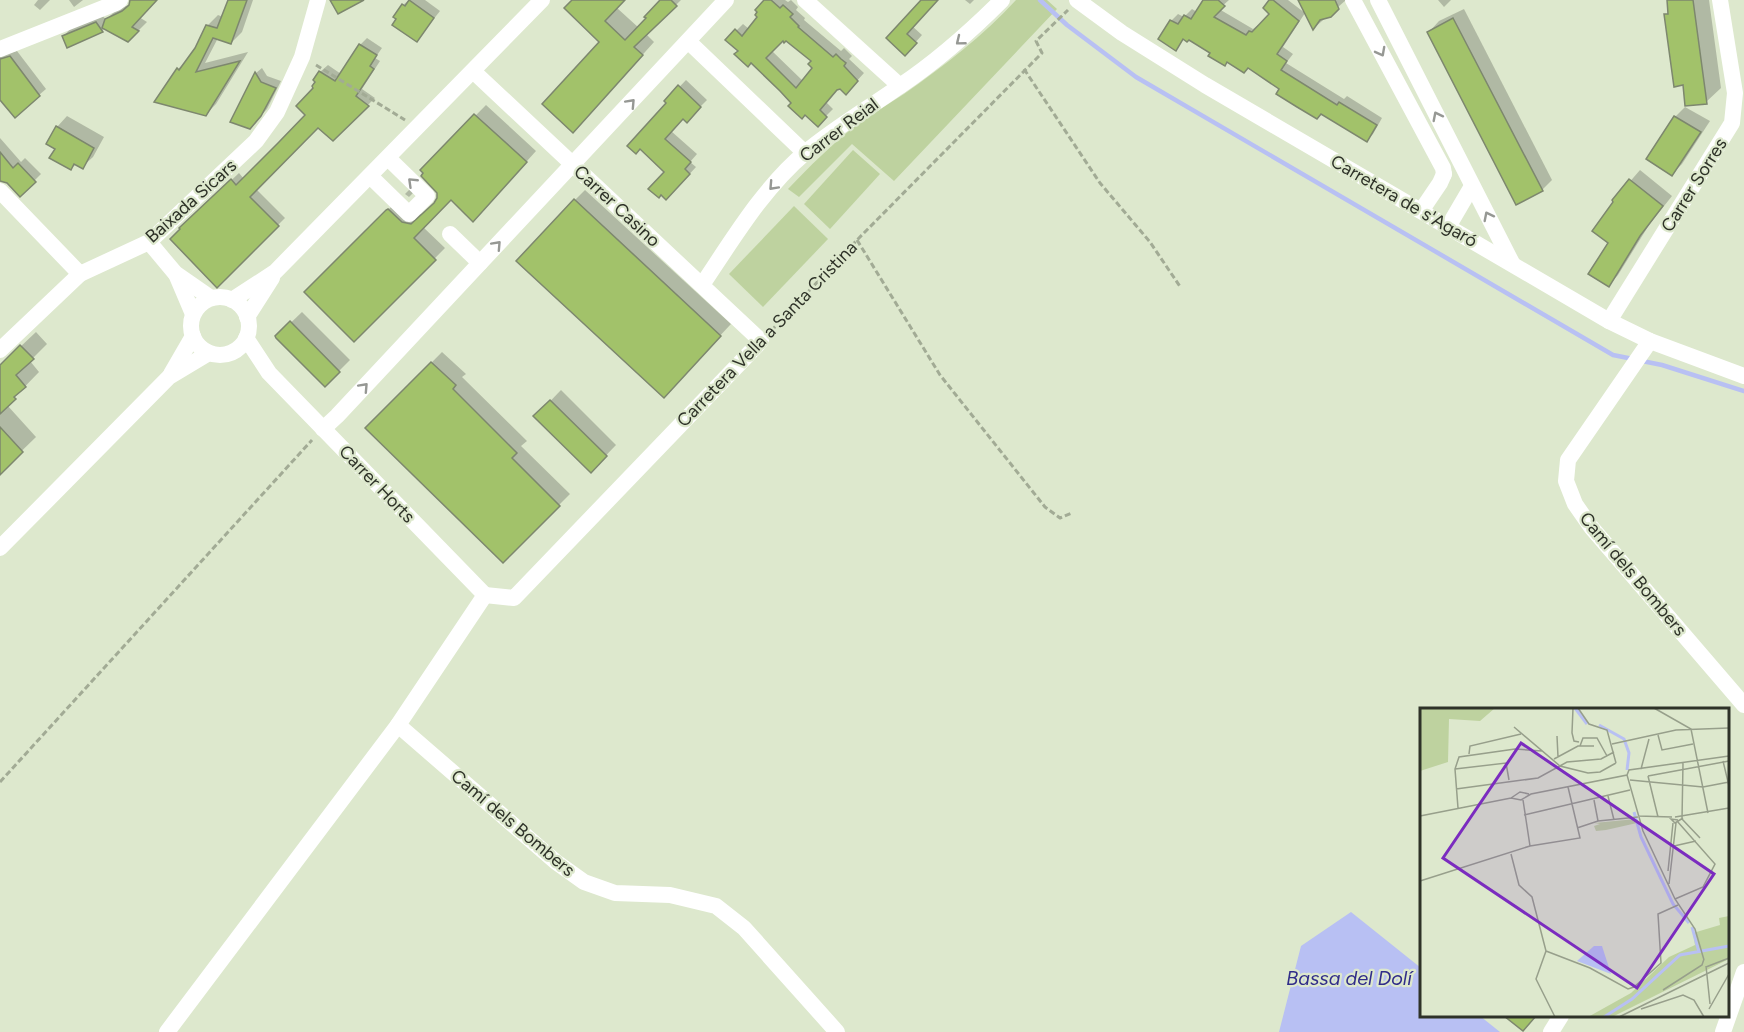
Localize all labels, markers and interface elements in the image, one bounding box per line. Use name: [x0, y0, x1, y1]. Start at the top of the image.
one-way arrow: [956, 33, 967, 44]
one-way arrow: [1374, 45, 1385, 56]
street label: Carrer Reial: [795, 93, 883, 167]
one-way arrow: [624, 99, 635, 110]
one-way arrow: [1433, 112, 1445, 123]
street label: Carrer Sorres: [1656, 134, 1732, 236]
street label: Carretera de s'Agaró: [1327, 150, 1481, 252]
street label: Baixada Sicars: [141, 154, 241, 248]
street label: Carrer Casino: [569, 160, 665, 252]
one-way arrow: [409, 178, 420, 189]
one-way arrow: [770, 178, 781, 189]
one-way arrow: [1484, 212, 1495, 222]
street label: Carretera Vella a Santa Cristina: [672, 237, 862, 431]
one-way arrow: [490, 241, 501, 251]
one-way arrow: [357, 383, 368, 394]
street label: Carrer Horts: [334, 440, 420, 528]
street label: Camí dels Bombers: [1575, 508, 1691, 640]
inset map: [1420, 708, 1729, 1017]
street label: Camí dels Bombers: [447, 765, 579, 881]
water label: Bassa del Dolí: [1286, 966, 1414, 990]

